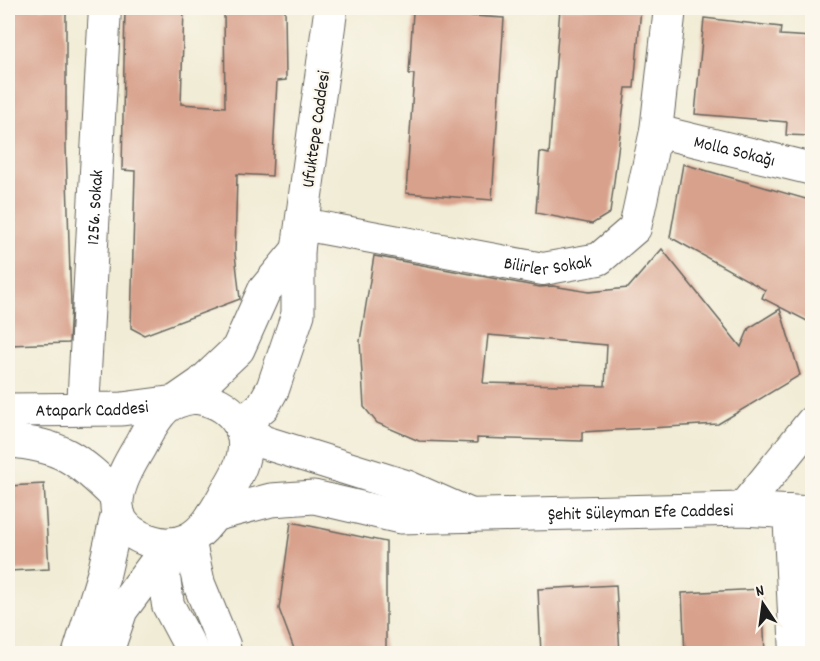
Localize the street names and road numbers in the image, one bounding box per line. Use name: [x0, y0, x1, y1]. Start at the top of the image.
street label: Ufuktepe Caddesi: [297, 69, 338, 190]
street label: Molla Sokağı: [691, 131, 777, 175]
street label: 1256. Sokak: [82, 169, 111, 246]
street label: Bilirler Sokak: [502, 251, 594, 284]
street label: Atapark Caddesi: [35, 396, 150, 425]
street label: Şehit Süleyman Efe Caddesi: [548, 499, 734, 529]

